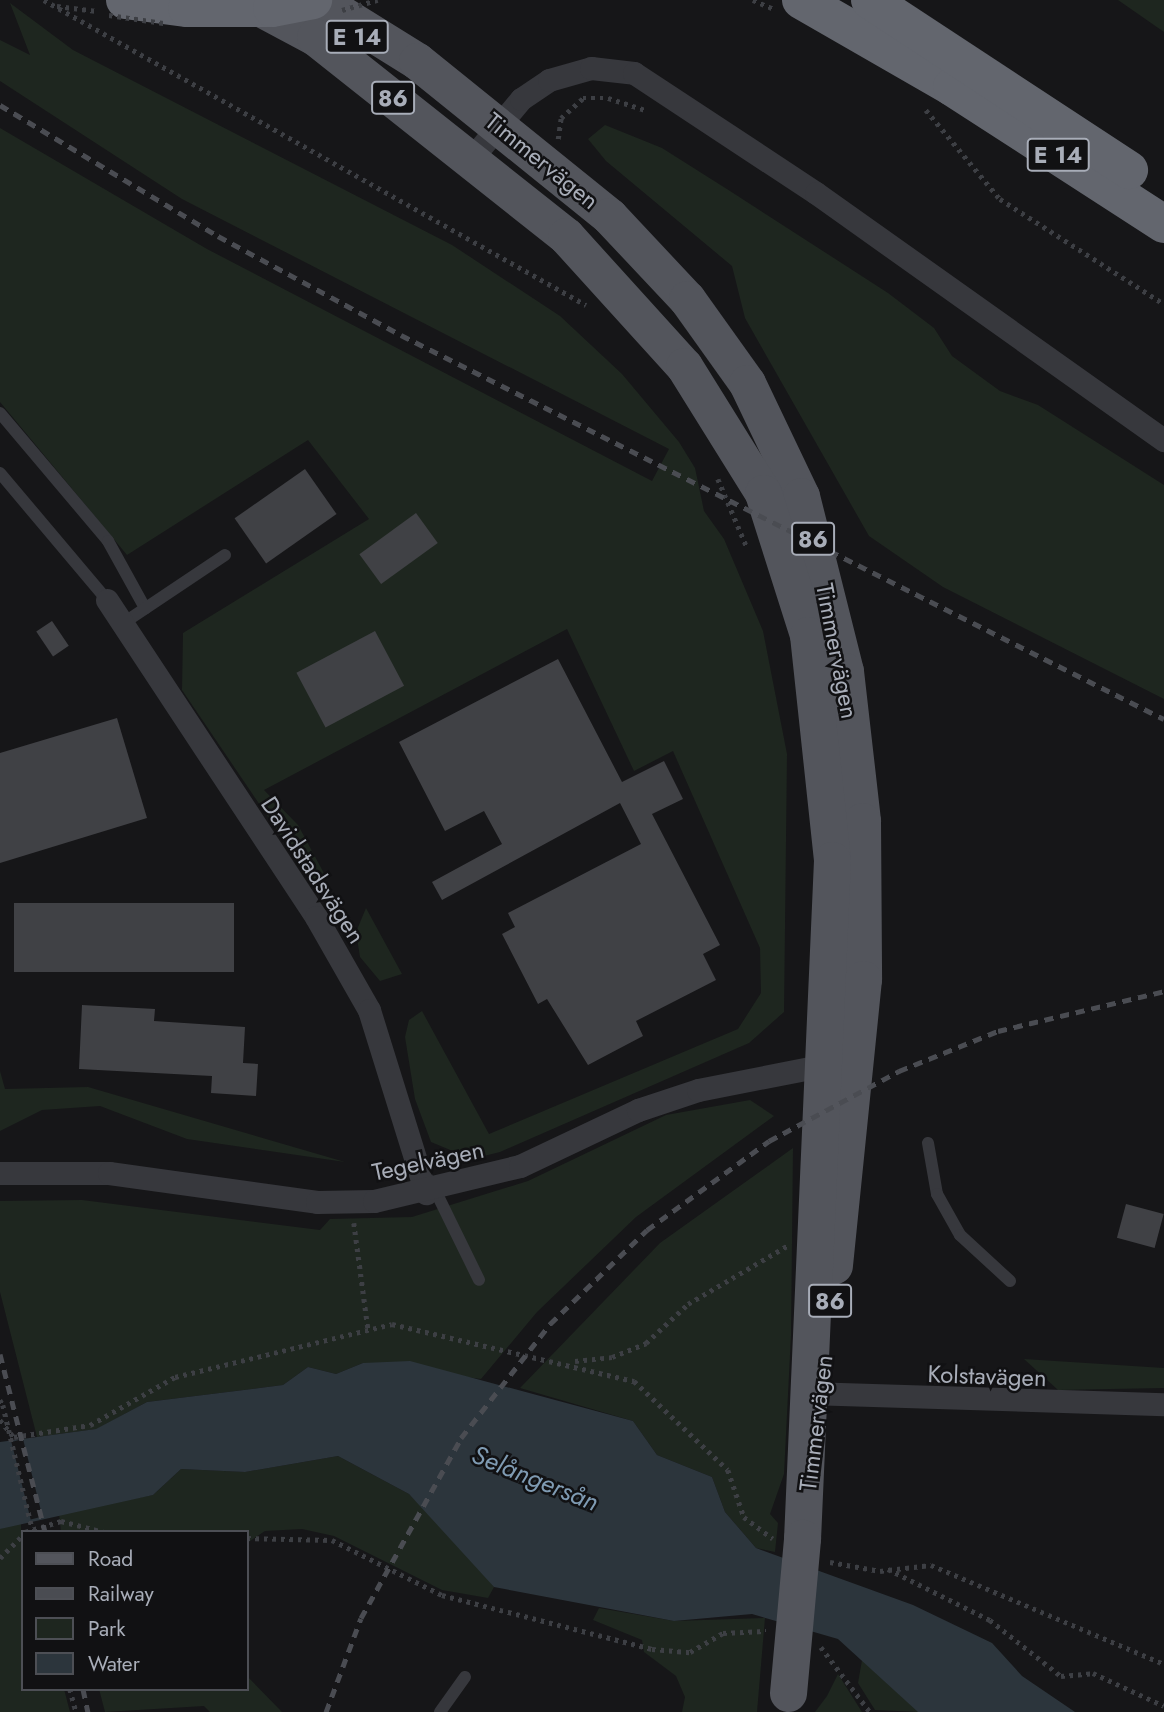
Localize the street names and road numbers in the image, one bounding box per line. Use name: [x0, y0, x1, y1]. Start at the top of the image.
road number: E 14: [326, 18, 388, 56]
road number: 86: [370, 78, 416, 118]
street label: Timmervägen: [480, 107, 604, 215]
road number: E 14: [1026, 136, 1090, 174]
road number: 86: [790, 520, 836, 558]
street label: Timmervägen: [810, 581, 864, 721]
street label: Davidstadsvägen: [255, 791, 371, 949]
street label: Tegelvägen: [369, 1135, 487, 1187]
road number: 86: [807, 1282, 853, 1320]
street label: Timmervägen: [793, 1353, 839, 1493]
street label: Kolstavägen: [927, 1360, 1047, 1392]

